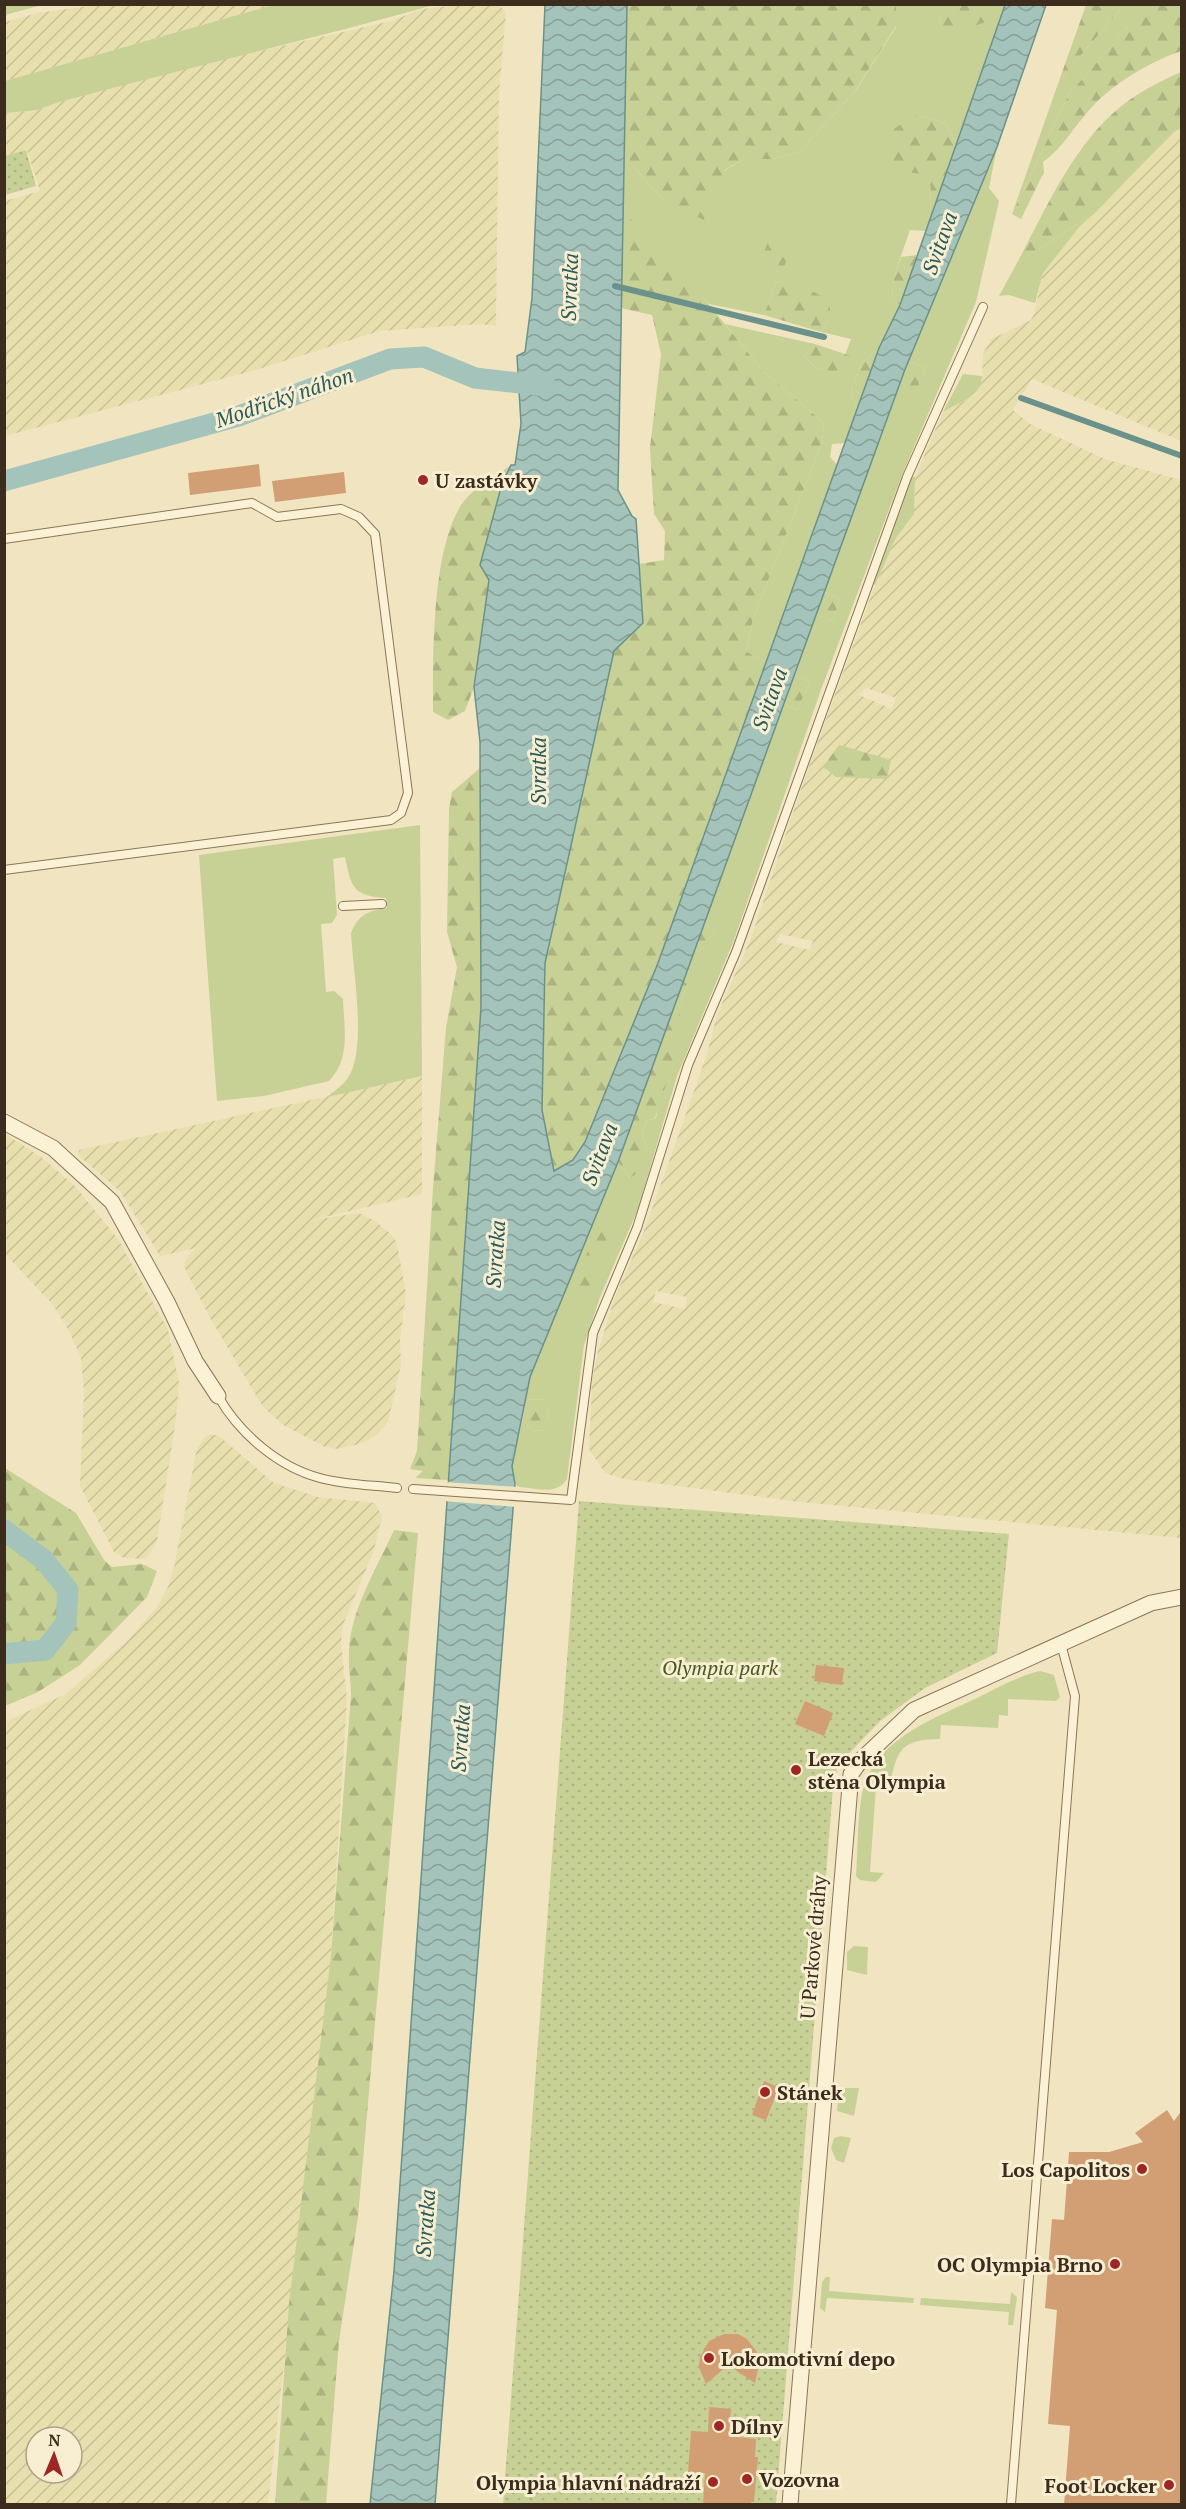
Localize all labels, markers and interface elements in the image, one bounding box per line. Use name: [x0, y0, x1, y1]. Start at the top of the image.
water label: Svitava: [915, 208, 963, 278]
water label: Svratka: [554, 253, 584, 321]
water label: Modřický náhon: [210, 360, 357, 434]
place label: U zastávky: [435, 467, 538, 494]
marker: U zastávky: [416, 473, 430, 487]
water label: Svitava: [745, 664, 793, 734]
water label: Svratka: [524, 737, 552, 805]
water label: Svitava: [574, 1119, 624, 1189]
water label: Svratka: [479, 1219, 511, 1289]
park label: Olympia park: [662, 1654, 778, 1681]
water label: Svratka: [444, 1703, 476, 1773]
place label: Lezecká stěna Olympia: [808, 1745, 946, 1795]
marker: Lezecká stěna Olympia: [789, 1763, 803, 1777]
street label: U Parkové dráhy: [793, 1873, 833, 2020]
place label: Stánek: [777, 2079, 843, 2106]
marker: Stánek: [758, 2085, 772, 2099]
place label: Los Capolitos: [1002, 2156, 1130, 2183]
marker: Los Capolitos: [1135, 2162, 1149, 2176]
water label: Svratka: [409, 2188, 441, 2258]
place label: OC Olympia Brno: [937, 2251, 1103, 2278]
marker: OC Olympia Brno: [1108, 2257, 1122, 2271]
place label: Lokomotivní depo: [721, 2345, 895, 2372]
marker: Lokomotivní depo: [702, 2351, 716, 2365]
place label: Dílny: [731, 2413, 783, 2440]
marker: Dílny: [712, 2419, 726, 2433]
north arrow: [24, 2425, 84, 2485]
text: N: [48, 2429, 61, 2451]
place label: Vozovna: [759, 2466, 840, 2493]
place label: Olympia hlavní nádraží: [476, 2469, 701, 2496]
marker: Vozovna: [740, 2472, 754, 2486]
place label: Foot Locker: [1045, 2472, 1157, 2499]
marker: Olympia hlavní nádraží: [706, 2475, 720, 2489]
marker: Foot Locker: [1162, 2478, 1176, 2492]

